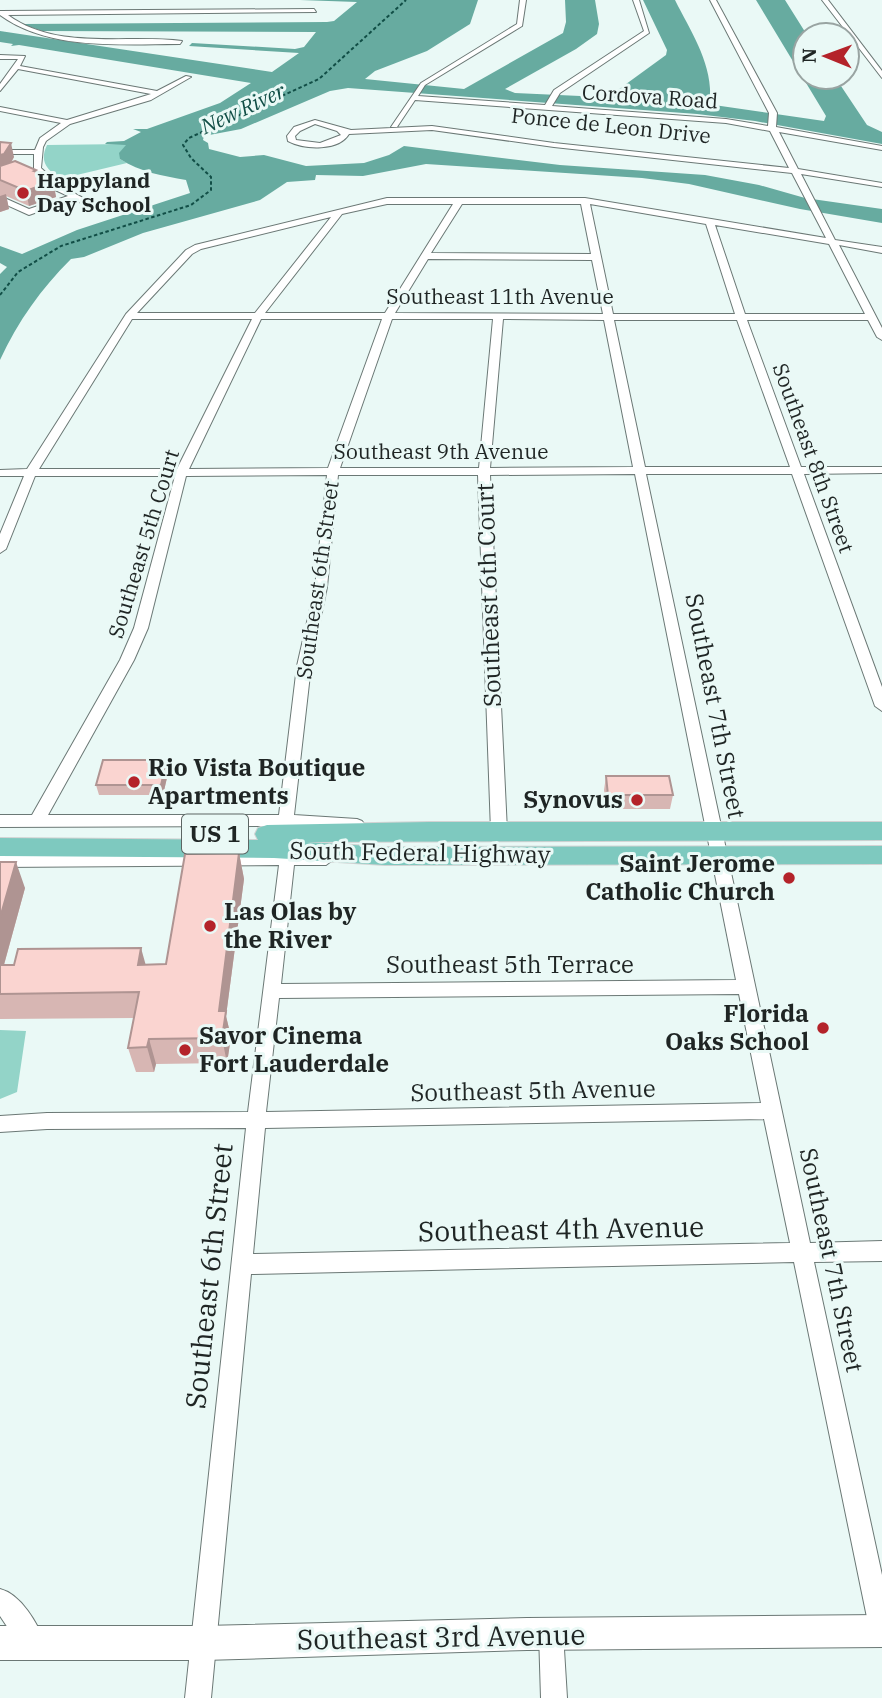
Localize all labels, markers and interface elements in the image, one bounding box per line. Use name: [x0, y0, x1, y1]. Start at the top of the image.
north arrow: [791, 21, 861, 91]
text: N: [797, 48, 821, 63]
water label: New River: [195, 76, 290, 140]
street label: Cordova Road: [581, 77, 719, 115]
street label: Ponce de Leon Drive: [510, 101, 712, 149]
place label: Happyland Day School: [37, 166, 151, 218]
marker: Happyland Day School: [15, 185, 31, 201]
street label: Southeast 11th Avenue: [386, 282, 614, 310]
street label: Southeast 8th Street: [767, 359, 861, 556]
street label: Southeast 9th Avenue: [334, 437, 548, 465]
street label: Southeast 5th Court: [101, 446, 185, 642]
street label: Southeast 6th Street: [289, 479, 345, 681]
street label: Southeast 6th Court: [468, 482, 508, 708]
street label: Southeast 7th Street: [678, 591, 753, 821]
place label: Rio Vista Boutique Apartments: [148, 751, 365, 811]
marker: Rio Vista Boutique Apartments: [126, 774, 142, 790]
place label: Synovus: [523, 783, 623, 815]
marker: Synovus: [629, 792, 645, 808]
road number: US 1: [182, 814, 248, 854]
street label: South Federal Highway: [289, 834, 551, 870]
place label: Saint Jerome Catholic Church: [585, 847, 775, 907]
marker: Saint Jerome Catholic Church: [781, 870, 797, 886]
place label: Las Olas by the River: [224, 895, 357, 955]
marker: Las Olas by the River: [202, 918, 218, 934]
street label: Southeast 5th Terrace: [386, 948, 634, 980]
place label: Florida Oaks School: [665, 997, 809, 1057]
place label: Savor Cinema Fort Lauderdale: [199, 1019, 389, 1079]
marker: Florida Oaks School: [815, 1020, 831, 1036]
marker: Savor Cinema Fort Lauderdale: [177, 1042, 193, 1058]
street label: Southeast 5th Avenue: [410, 1072, 656, 1108]
street label: Southeast 6th Street: [176, 1141, 241, 1410]
street label: Southeast 7th Street: [793, 1145, 871, 1375]
street label: Southeast 4th Avenue: [417, 1208, 705, 1249]
street label: Southeast 3rd Avenue: [296, 1615, 586, 1658]

